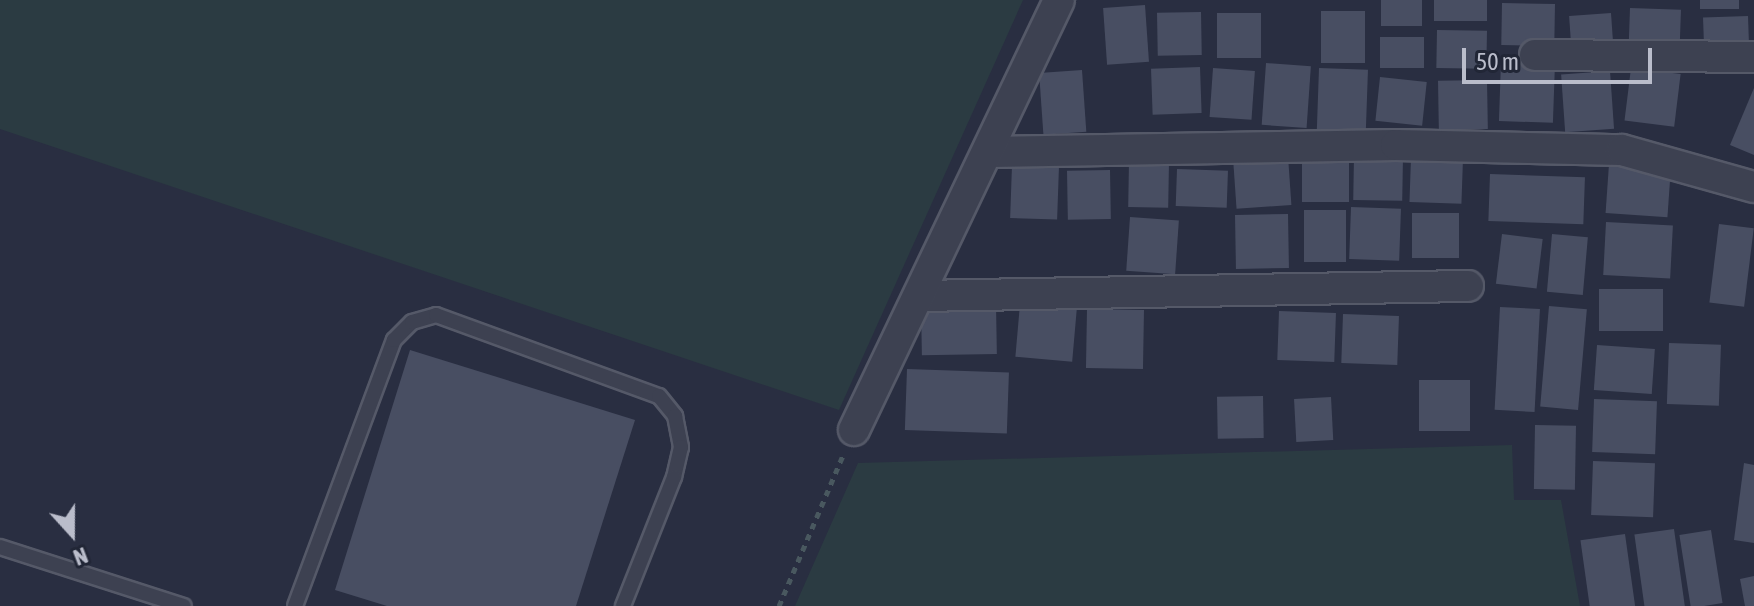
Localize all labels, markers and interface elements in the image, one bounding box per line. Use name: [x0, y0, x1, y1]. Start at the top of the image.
scale bar: [1466, 32, 1656, 82]
text: 50 m: [1476, 48, 1519, 75]
north arrow: [32, 494, 112, 574]
text: N: [70, 542, 91, 571]

